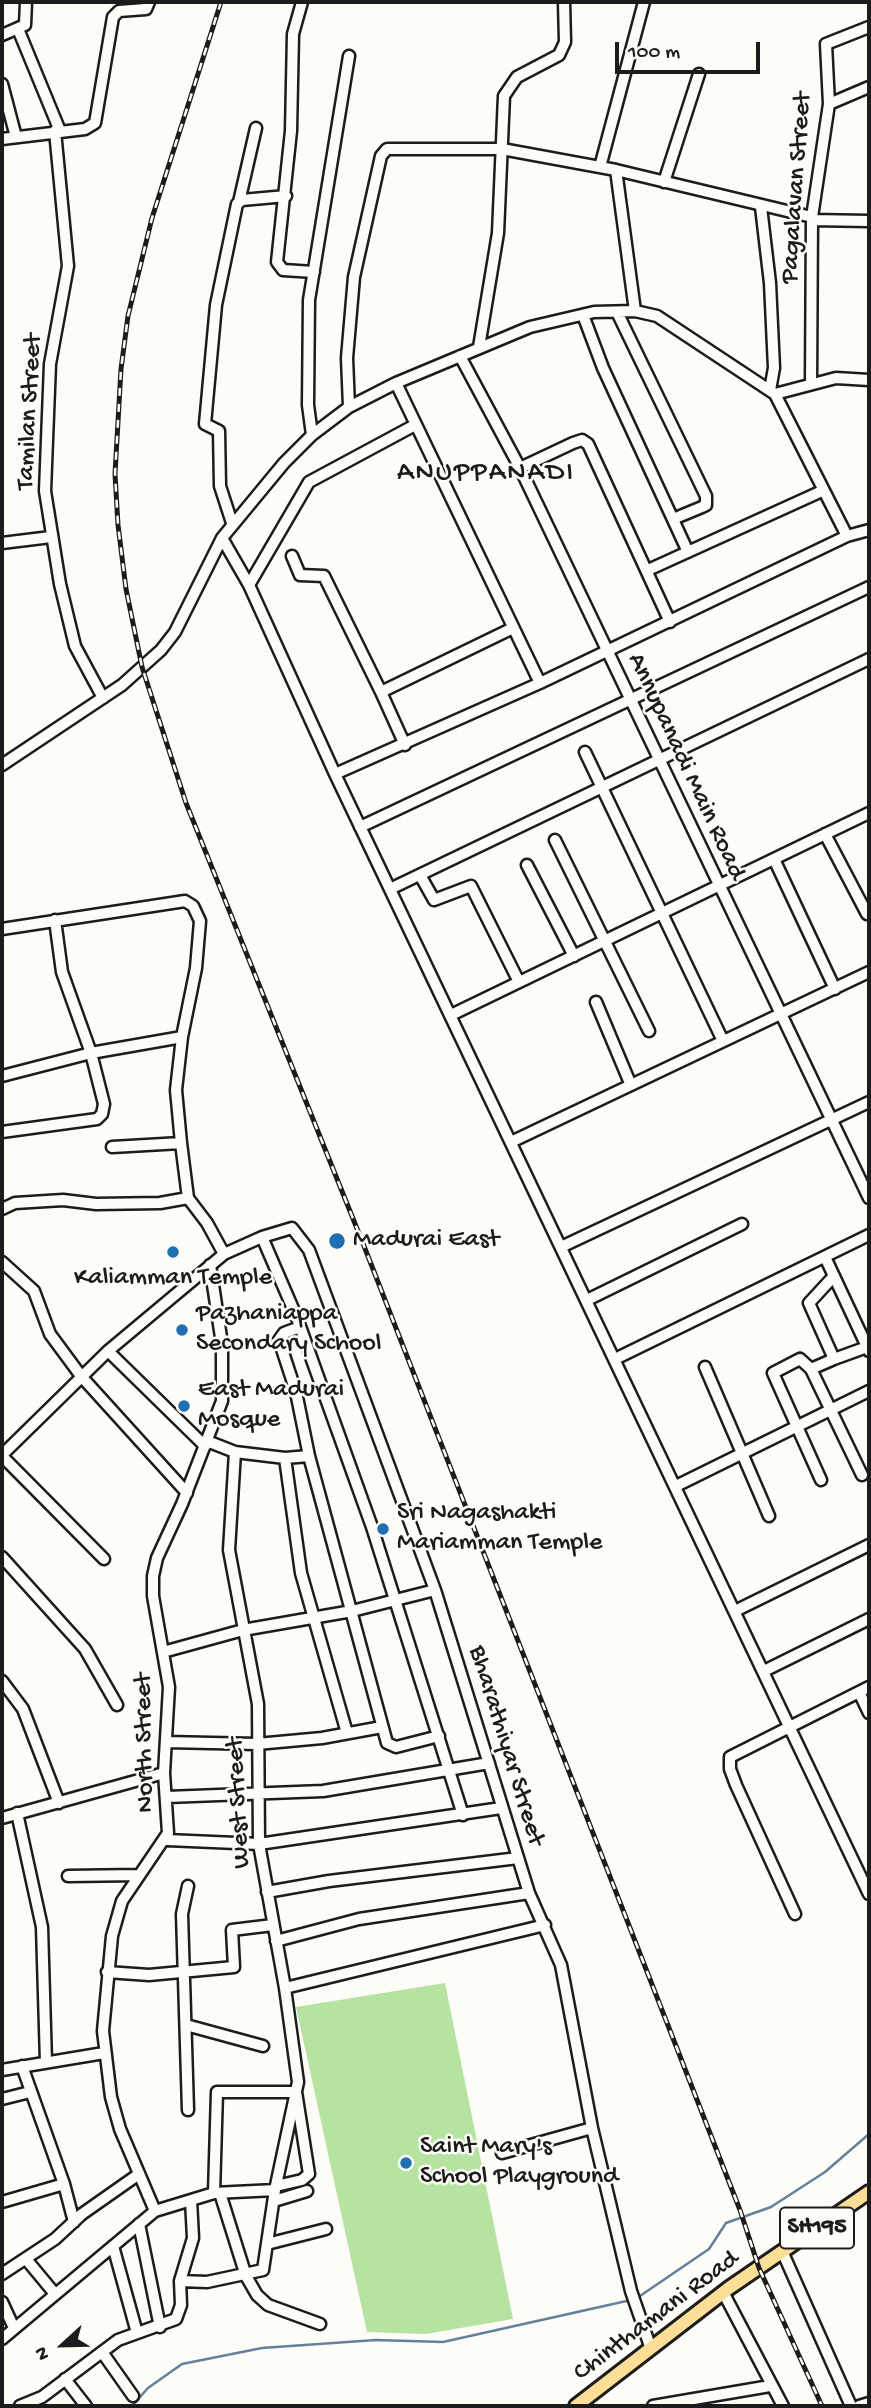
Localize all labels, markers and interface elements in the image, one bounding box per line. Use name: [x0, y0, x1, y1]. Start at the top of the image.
scale bar: [619, 28, 764, 72]
text: 100 m: [628, 41, 680, 66]
street label: Pagalavan Street: [776, 91, 820, 285]
street label: Tamilan Street: [11, 333, 51, 491]
district label: ANUPPANADI: [398, 458, 574, 492]
street label: Annupanadi Main Road: [619, 649, 751, 885]
place label: Madurai East: [353, 1225, 499, 1257]
marker: Madurai East: [327, 1231, 347, 1251]
marker: Kaliamman Temple: [165, 1244, 181, 1260]
place label: Kaliamman Temple: [74, 1263, 272, 1295]
place label: Pazhaniappa Secondary School: [196, 1299, 382, 1360]
marker: Pazhaniappa Secondary School: [174, 1322, 190, 1338]
place label: East Madurai Mosque: [198, 1375, 344, 1436]
marker: East Madurai Mosque: [176, 1398, 192, 1414]
place label: Sri Nagashakti Mariamman Temple: [397, 1498, 602, 1560]
marker: Sri Nagashakti Mariamman Temple: [375, 1521, 391, 1537]
street label: Bharathiyar Street: [460, 1642, 550, 1850]
street label: North Street: [129, 1673, 163, 1813]
street label: West Street: [221, 1737, 259, 1869]
place label: Saint Mary's School Playground: [420, 2132, 618, 2194]
marker: Saint Mary's School Playground: [398, 2155, 414, 2171]
road number: SH195: [780, 2208, 854, 2248]
street label: Chinthamani Road: [568, 2245, 746, 2389]
north arrow: [28, 2310, 98, 2380]
text: N: [30, 2343, 56, 2363]

